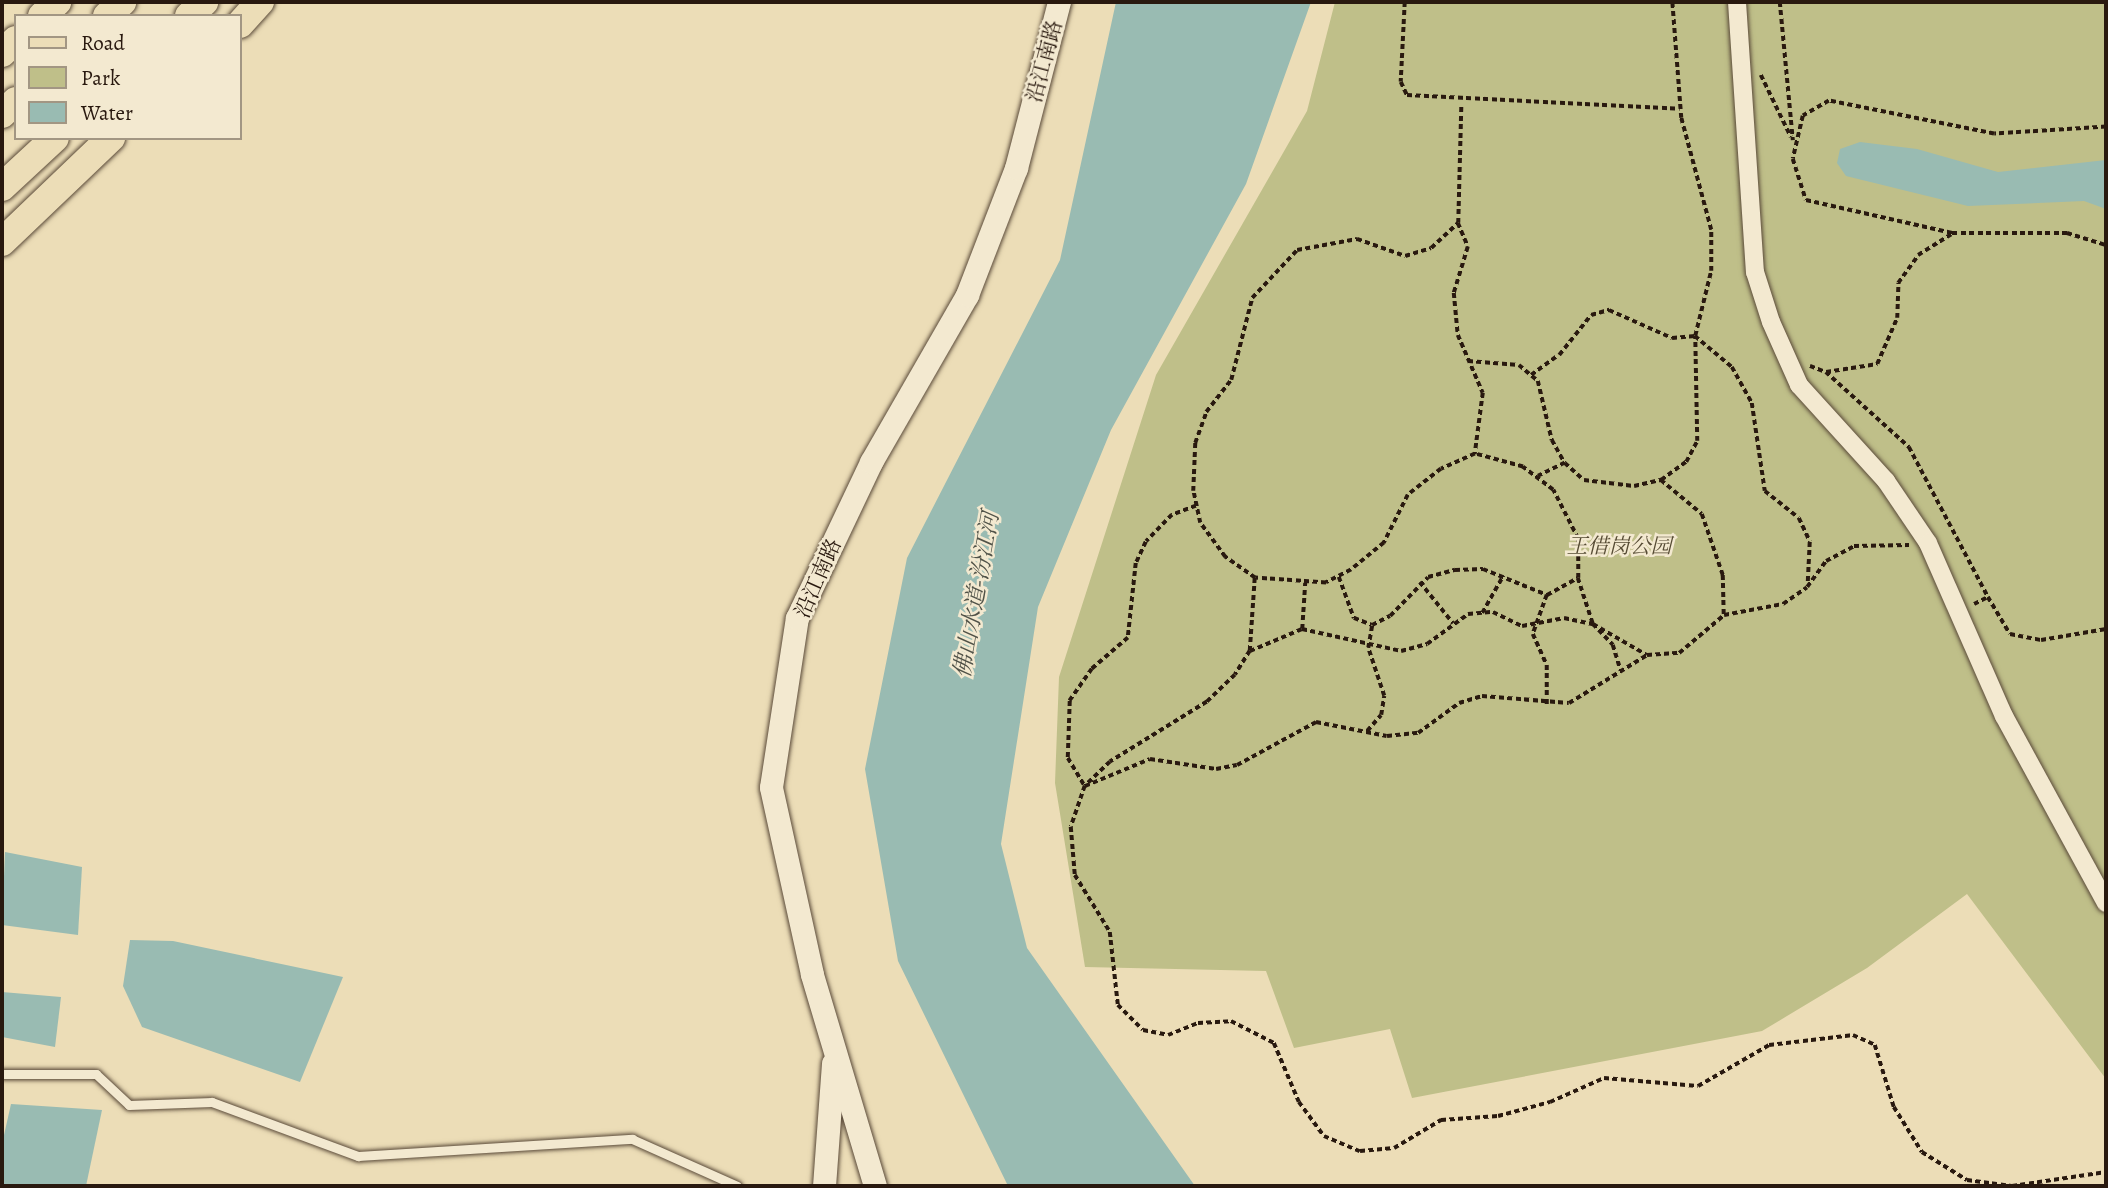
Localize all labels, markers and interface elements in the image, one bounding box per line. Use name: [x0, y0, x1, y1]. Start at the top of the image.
legend: [14, 14, 242, 140]
street label: 沿江南路: [1021, 17, 1067, 105]
text: Road: [81, 29, 125, 57]
text: Park: [81, 64, 120, 92]
text: Water: [81, 99, 133, 127]
water label: 佛山水道-汾江河: [949, 510, 1005, 680]
park label: 王借岗公园: [1567, 533, 1671, 559]
street label: 沿江南路: [789, 535, 847, 621]

